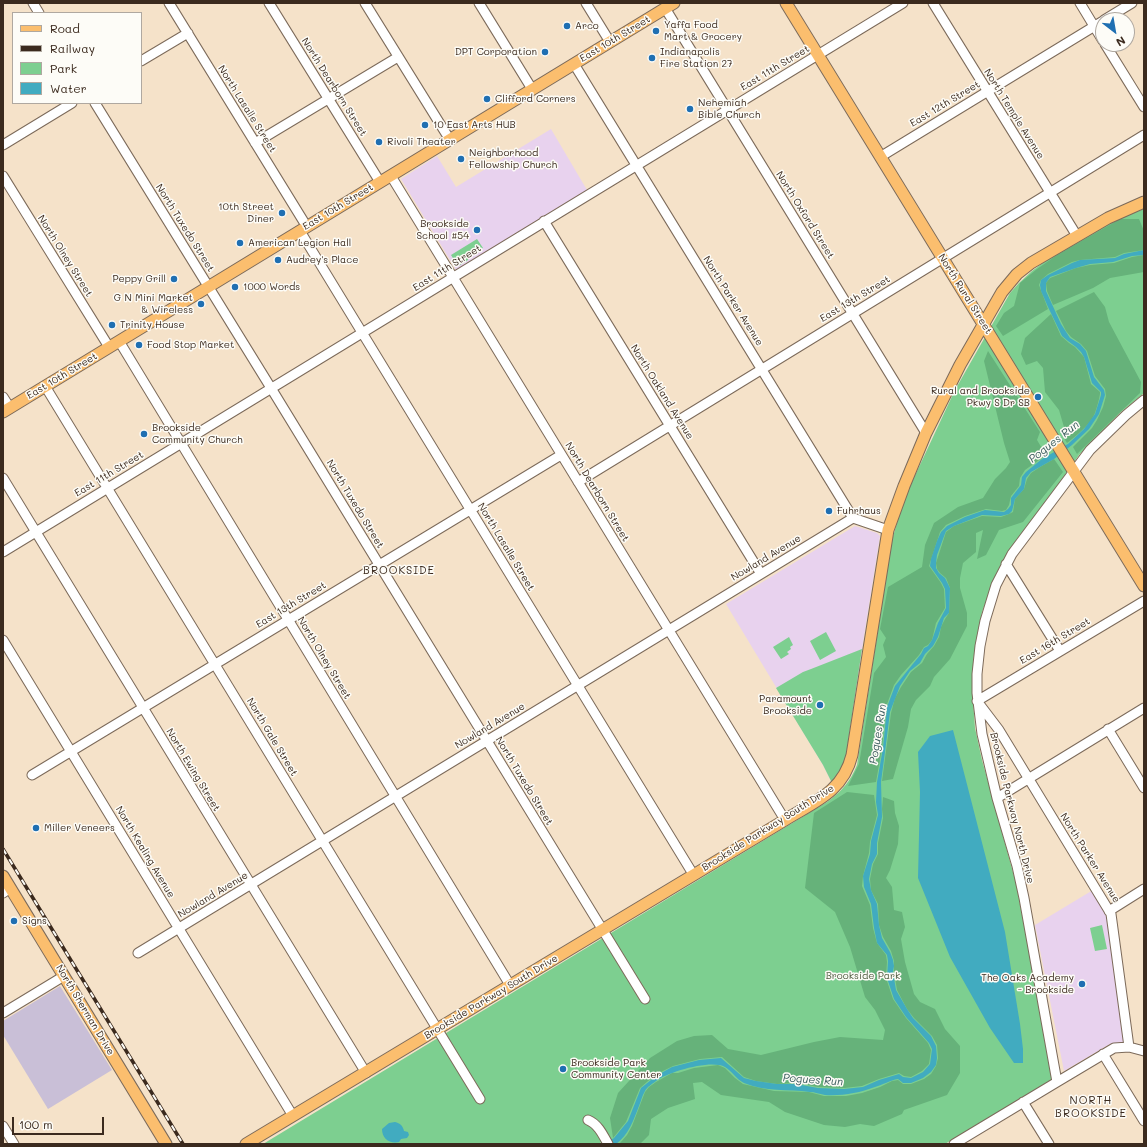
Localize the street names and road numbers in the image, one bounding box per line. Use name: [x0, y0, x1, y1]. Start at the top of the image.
street label: East 10th Street: [578, 13, 652, 65]
street label: North Dearborn Street: [299, 36, 369, 138]
street label: East 11th Street: [738, 43, 812, 93]
street label: North Lasalle Street: [215, 63, 279, 155]
street label: North Temple Avenue: [981, 67, 1047, 161]
street label: East 12th Street: [908, 78, 982, 130]
street label: North Oxford Street: [773, 169, 837, 261]
street label: East 10th Street: [301, 181, 375, 233]
street label: North Tuxedo Street: [153, 182, 217, 274]
street label: North Olney Street: [35, 213, 95, 299]
street label: East 11th Street: [411, 242, 483, 294]
street label: North Rural Street: [935, 252, 995, 336]
street label: North Parker Avenue: [701, 254, 765, 348]
street label: East 13th Street: [818, 273, 892, 325]
street label: North Oakland Avenue: [628, 342, 696, 442]
street label: East 10th Street: [25, 350, 99, 402]
street label: North Dearborn Street: [563, 440, 631, 544]
street label: East 11th Street: [72, 449, 146, 499]
street label: North Tuxedo Street: [324, 458, 386, 550]
street label: North Lasalle Street: [475, 501, 537, 593]
street label: Nowland Avenue: [729, 532, 803, 584]
street label: East 13th Street: [254, 579, 328, 631]
street label: North Olney Street: [295, 615, 353, 701]
street label: East 16th Street: [1018, 615, 1092, 667]
street label: North Gale Street: [244, 696, 300, 778]
street label: Nowland Avenue: [453, 700, 527, 752]
street label: North Ewing Street: [164, 726, 222, 814]
street label: Brookside Parkway North Drive: [987, 731, 1037, 885]
street label: North Tuxedo Street: [493, 735, 555, 827]
street label: Brookside Parkway South Drive: [700, 782, 836, 874]
street label: North Kealing Avenue: [113, 804, 177, 900]
street label: North Parker Avenue: [1058, 811, 1122, 905]
street label: Nowland Avenue: [176, 869, 250, 921]
street label: Brookside Parkway South Drive: [422, 952, 560, 1042]
street label: North Sherman Drive: [53, 963, 117, 1057]

